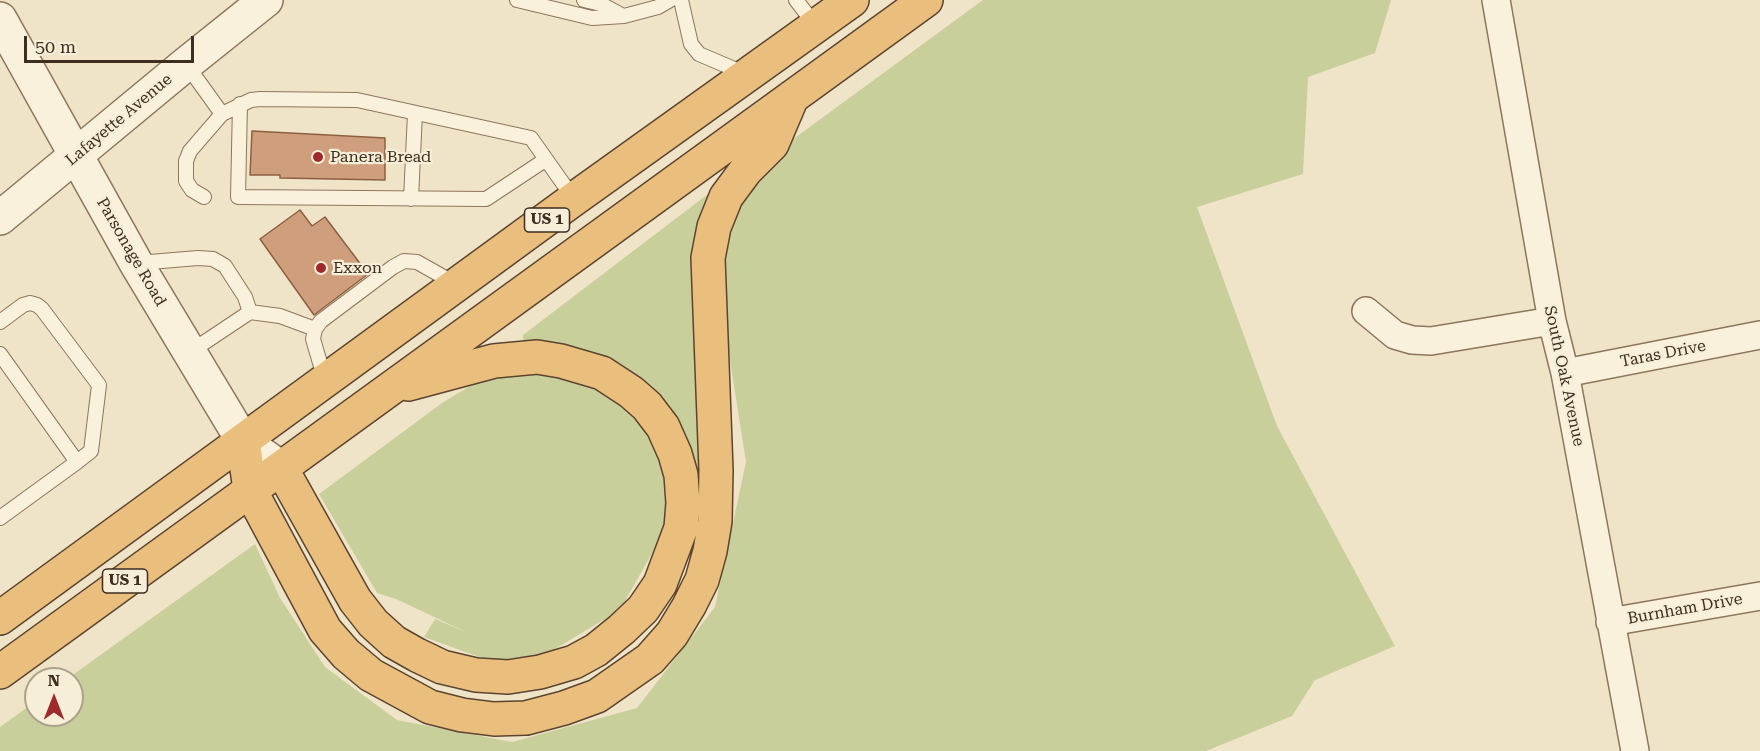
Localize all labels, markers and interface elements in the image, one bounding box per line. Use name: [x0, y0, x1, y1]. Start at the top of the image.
scale bar: [27, 24, 196, 62]
text: 50 m: [35, 36, 76, 57]
street label: Lafayette Avenue: [62, 70, 176, 170]
place label: Panera Bread: [330, 147, 431, 167]
marker: Panera Bread: [311, 150, 325, 164]
street label: Parsonage Road: [92, 194, 170, 310]
road number: US 1: [524, 208, 570, 232]
place label: Exxon: [333, 258, 382, 278]
marker: Exxon: [314, 261, 328, 275]
street label: South Oak Avenue: [1540, 304, 1588, 448]
street label: Taras Drive: [1619, 336, 1707, 372]
road number: US 1: [102, 569, 148, 593]
street label: Burnham Drive: [1626, 589, 1744, 629]
north arrow: [24, 667, 84, 727]
text: N: [48, 671, 60, 690]

